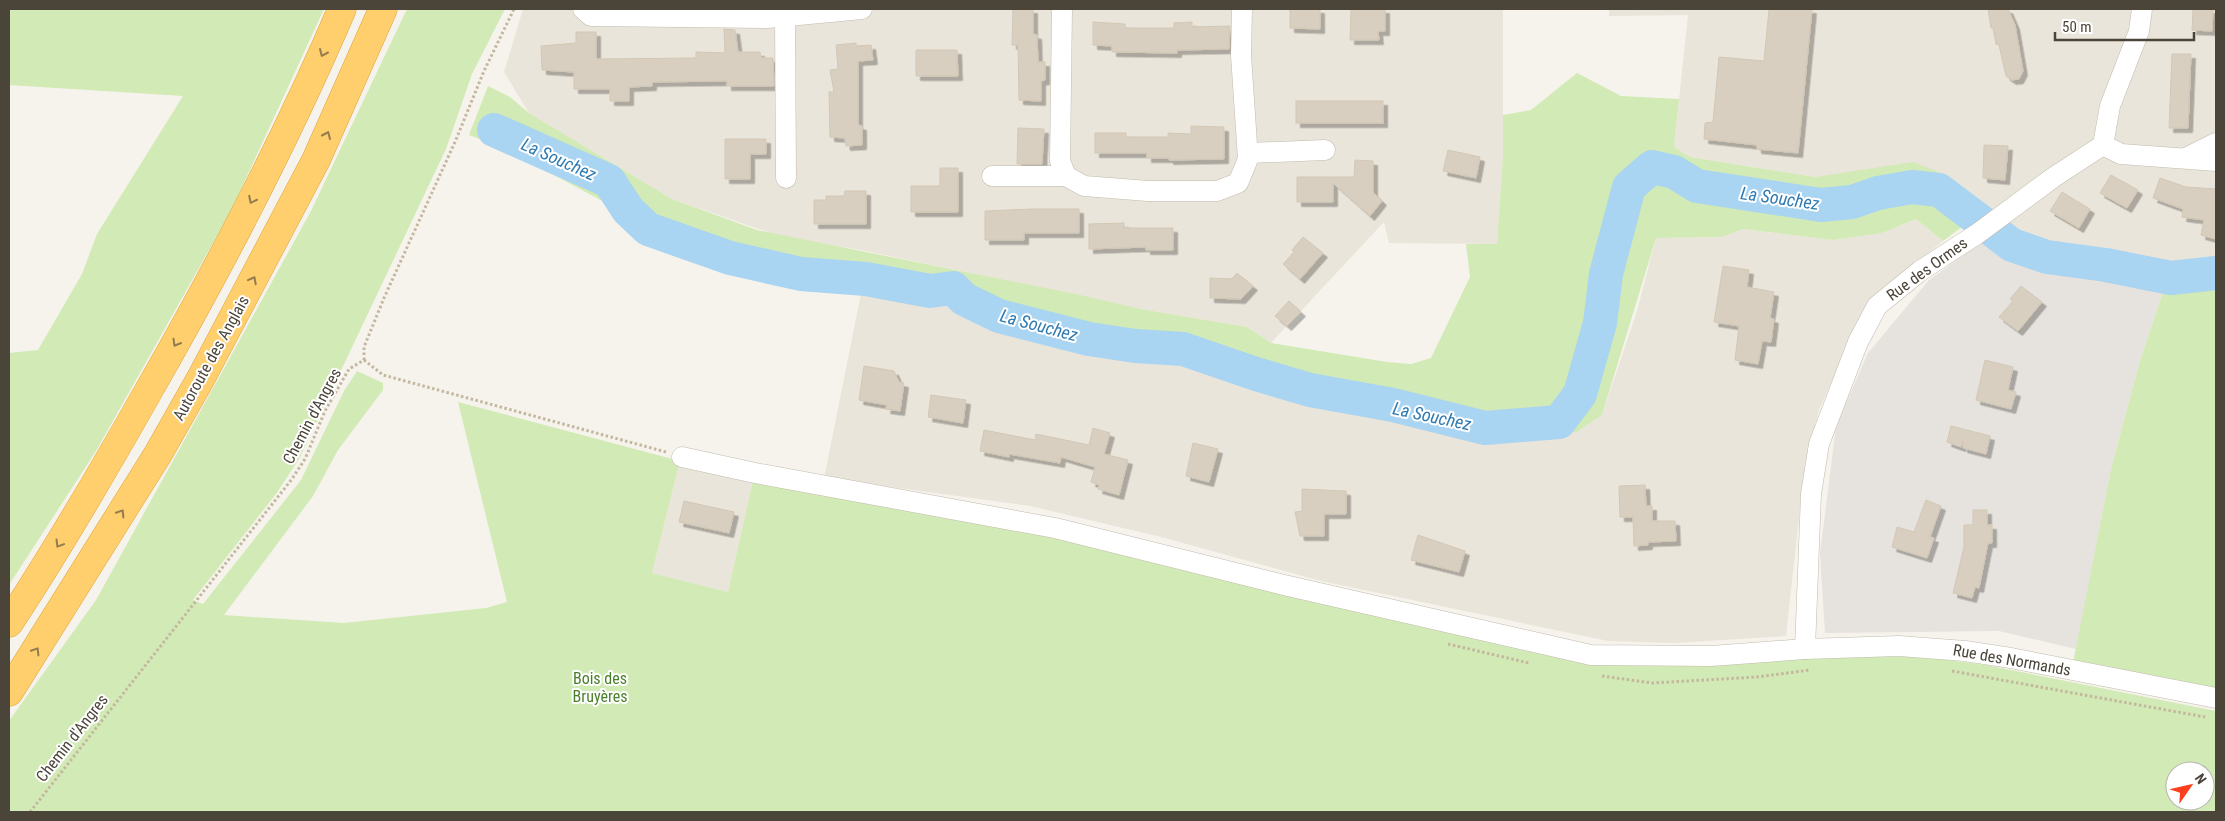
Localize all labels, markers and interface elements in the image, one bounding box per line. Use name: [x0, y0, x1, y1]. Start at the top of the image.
scale bar: [2055, 10, 2194, 42]
text: 50 m: [2062, 18, 2092, 36]
one-way arrow: [318, 48, 329, 57]
one-way arrow: [320, 131, 331, 140]
water label: La Souchez: [518, 133, 600, 185]
water label: La Souchez: [1739, 182, 1821, 214]
one-way arrow: [248, 195, 258, 204]
street label: Rue des Ormes: [1883, 233, 1971, 305]
one-way arrow: [247, 276, 257, 285]
street label: Autoroute des Anglais: [169, 292, 253, 424]
water label: La Souchez: [998, 305, 1080, 345]
one-way arrow: [172, 338, 182, 347]
street label: Chemin d'Angres: [279, 365, 345, 467]
water label: La Souchez: [1391, 397, 1473, 435]
one-way arrow: [115, 509, 125, 518]
one-way arrow: [55, 539, 65, 548]
street label: Rue des Normands: [1952, 640, 2072, 680]
one-way arrow: [30, 648, 39, 657]
park label: Bois des Bruyères: [573, 669, 627, 706]
street label: Chemin d'Angres: [32, 691, 112, 785]
north arrow: [2165, 761, 2215, 811]
text: N: [2192, 771, 2210, 787]

